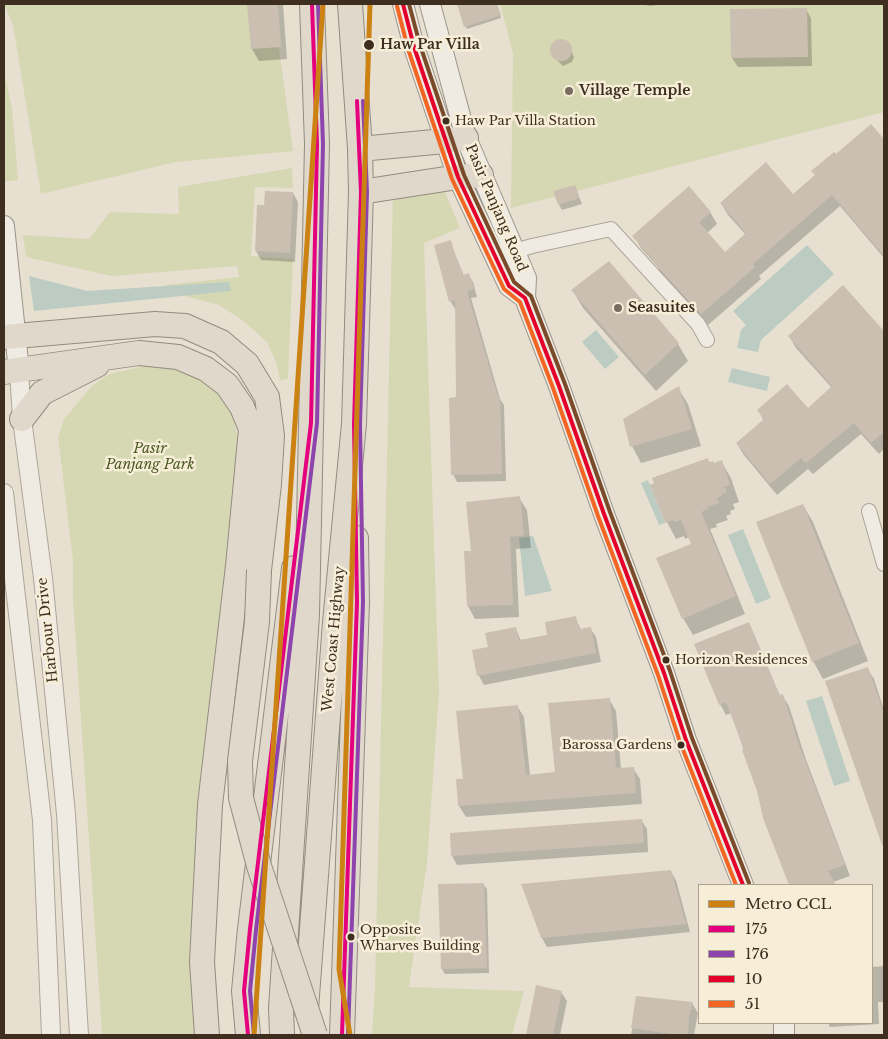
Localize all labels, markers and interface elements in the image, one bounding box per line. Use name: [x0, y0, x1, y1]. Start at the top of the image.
place label: Haw Par Villa: [380, 37, 480, 53]
marker: Haw Par Villa: [362, 38, 376, 52]
place label: Village Temple: [579, 83, 690, 99]
marker: Village Temple: [563, 85, 575, 97]
place label: Haw Par Villa Station: [455, 113, 596, 129]
marker: Haw Par Villa Station: [441, 116, 451, 126]
street label: Pasir Panjang Road: [461, 142, 531, 274]
place label: Seasuites: [628, 300, 695, 316]
marker: Seasuites: [612, 302, 624, 314]
park label: Pasir Panjang Park: [106, 441, 194, 474]
street label: West Coast Highway: [319, 565, 349, 713]
street label: Harbour Drive: [34, 577, 62, 683]
place label: Horizon Residences: [675, 652, 808, 668]
marker: Horizon Residences: [661, 655, 671, 665]
place label: Barossa Gardens: [562, 737, 672, 753]
marker: Barossa Gardens: [676, 740, 686, 750]
legend: [698, 884, 873, 1024]
text: Metro CCL: [745, 894, 831, 913]
text: 175: [745, 919, 768, 938]
place label: Opposite Wharves Building: [360, 922, 480, 953]
marker: Opposite Wharves Building: [346, 932, 356, 942]
text: 176: [745, 944, 769, 963]
text: 10: [745, 969, 762, 988]
text: 51: [745, 994, 760, 1013]

